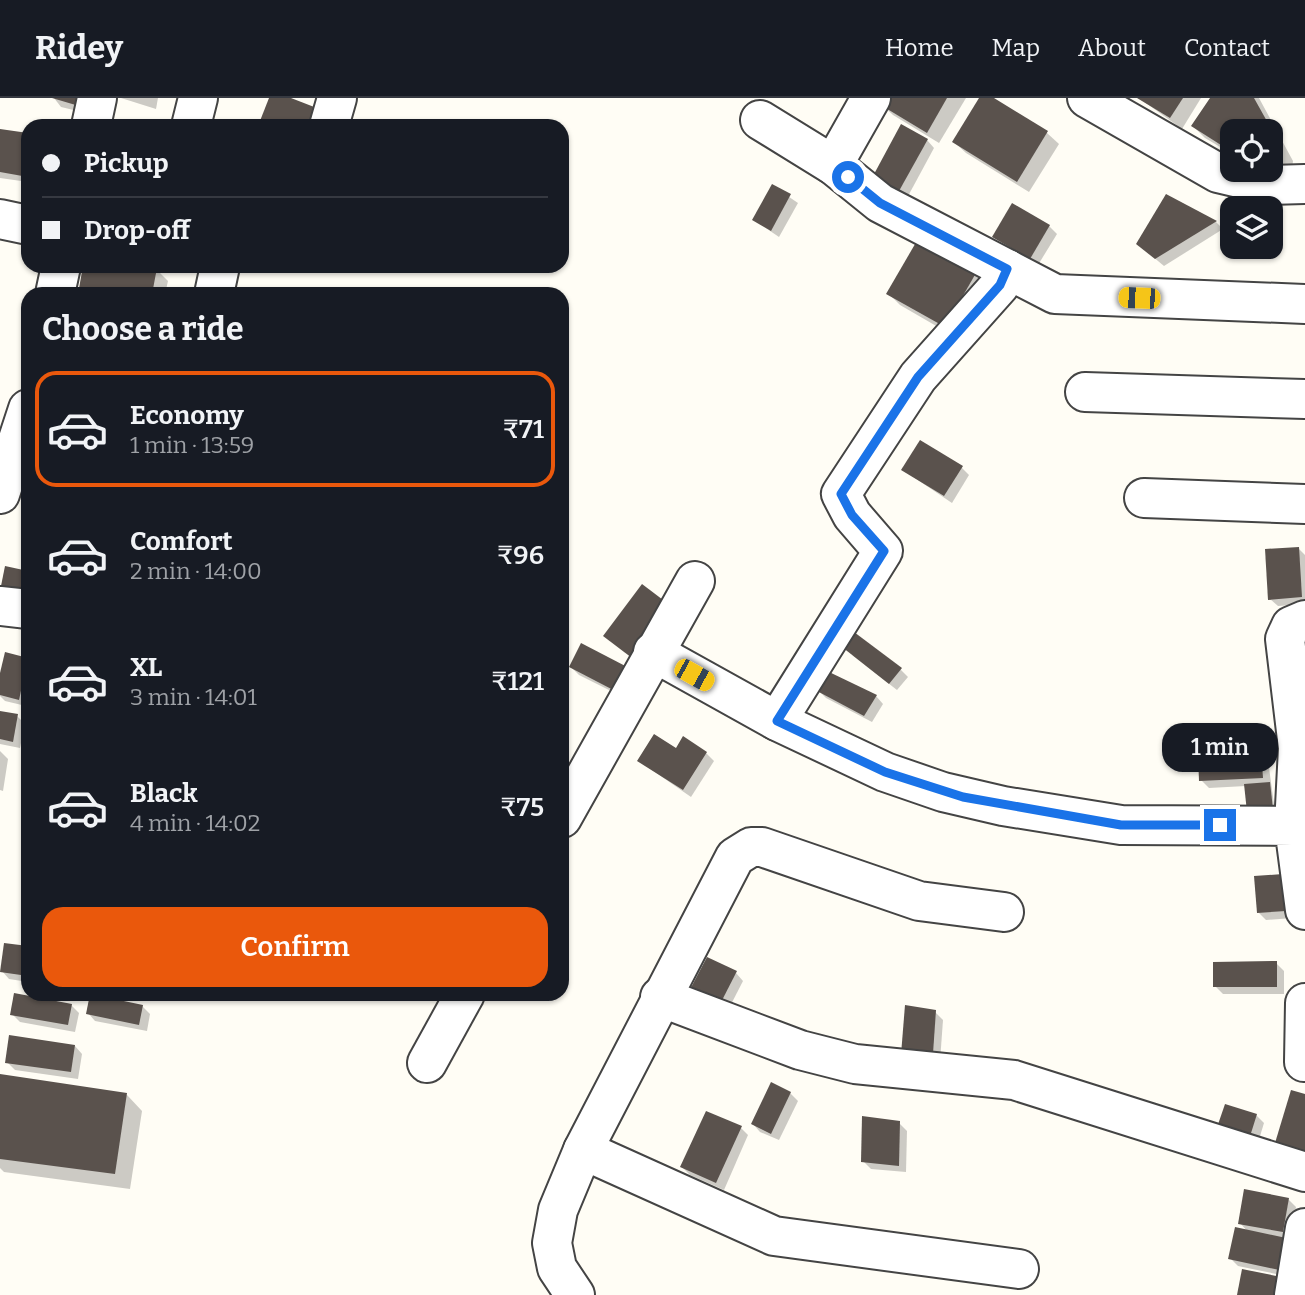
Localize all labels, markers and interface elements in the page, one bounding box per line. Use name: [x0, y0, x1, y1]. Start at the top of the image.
text: Ridey: [35, 28, 123, 68]
text: Home: [885, 34, 954, 62]
text: Map: [992, 34, 1040, 62]
text: About: [1078, 34, 1146, 62]
text: Contact: [1184, 34, 1270, 62]
map controls: [1220, 119, 1283, 259]
button: locate: [1220, 119, 1283, 182]
text: Pickup: [84, 148, 169, 179]
route start: [832, 161, 864, 193]
button: layers: [1220, 196, 1283, 259]
text: Drop-off: [84, 215, 190, 246]
car: [1118, 287, 1161, 309]
text: Choose a ride: [42, 310, 243, 348]
icon: car: [46, 398, 109, 461]
text: Economy: [130, 400, 244, 431]
text: ₹71: [503, 414, 544, 445]
text: 1 min · 13:59: [130, 431, 254, 459]
icon: car: [46, 524, 109, 587]
text: Comfort: [130, 526, 233, 557]
text: ₹96: [497, 540, 544, 571]
text: 2 min · 14:00: [130, 557, 262, 585]
icon: car: [46, 650, 109, 713]
text: XL: [130, 652, 162, 683]
car: [671, 656, 718, 694]
text: ₹121: [491, 666, 544, 697]
text: 3 min · 14:01: [130, 683, 257, 711]
callout: 1 min: [1162, 724, 1278, 772]
text: 1 min: [1191, 733, 1249, 761]
icon: car: [46, 776, 109, 839]
text: Black: [130, 778, 198, 809]
text: ₹75: [500, 792, 544, 823]
text: 4 min · 14:02: [130, 809, 260, 837]
route end: [1204, 809, 1236, 841]
button: Confirm: [42, 907, 548, 987]

